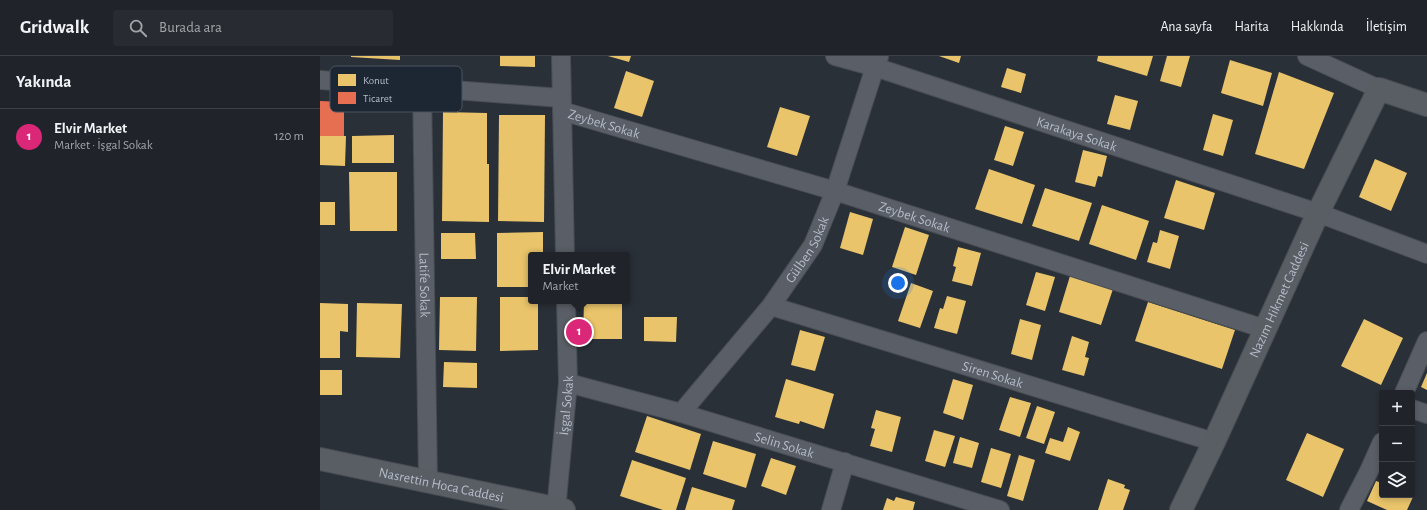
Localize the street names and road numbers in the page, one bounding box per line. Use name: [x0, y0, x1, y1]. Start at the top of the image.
street label: Zeybek Sokak: [566, 107, 642, 142]
street label: Karakaya Sokak: [1035, 115, 1119, 154]
street label: Zeybek Sokak: [877, 200, 952, 236]
street label: Gülben Sokak: [783, 214, 832, 286]
street label: Nazım Hikmet Caddesi: [1247, 240, 1312, 360]
street label: Latife Sokak: [417, 252, 432, 318]
street label: Siren Sokak: [960, 359, 1025, 391]
street label: İşgal Sokak: [554, 375, 576, 436]
street label: Selin Sokak: [753, 430, 816, 461]
street label: Nasrettin Hoca Caddesi: [377, 465, 505, 505]

